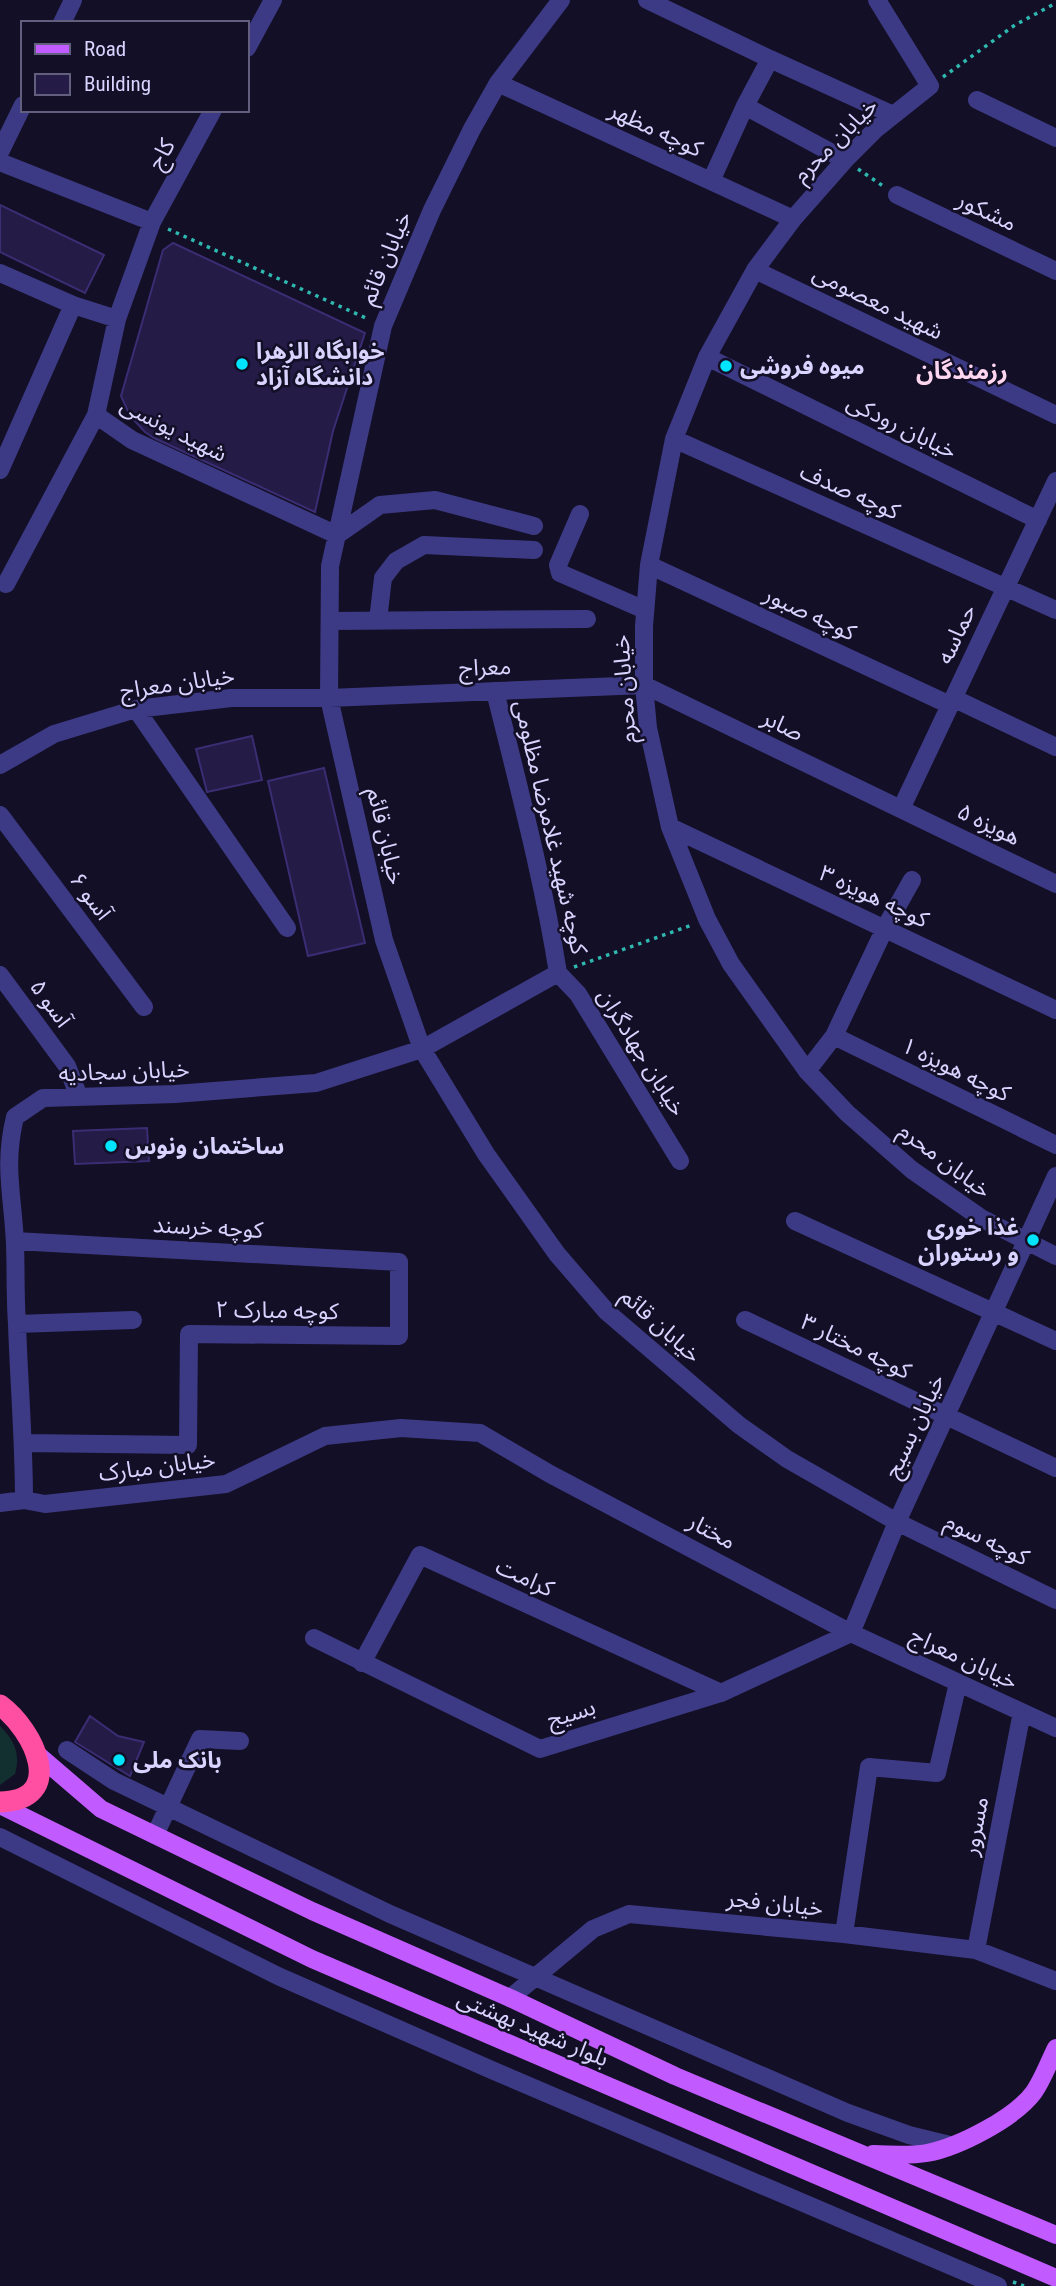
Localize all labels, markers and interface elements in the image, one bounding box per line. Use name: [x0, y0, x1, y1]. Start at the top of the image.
legend: [21, 21, 248, 112]
text: Road: [84, 37, 126, 61]
text: Building: [84, 72, 151, 96]
street label: خیابان محرم: [787, 92, 886, 191]
street label: کوچه مظهر: [604, 96, 707, 164]
street label: کاج: [142, 134, 184, 176]
street label: مشکور: [952, 186, 1021, 237]
street label: خیابان قائم: [354, 207, 420, 310]
street label: شهید معصومی: [808, 259, 947, 346]
place label: خوابگاه الزهرا دانشگاه آزاد: [256, 338, 385, 391]
place label: میوه فروشی: [740, 353, 865, 380]
marker: خوابگاه الزهرا دانشگاه آزاد: [234, 356, 250, 372]
district label: رزمندگان: [916, 357, 1008, 385]
marker: میوه فروشی: [718, 358, 734, 374]
street label: خیابان رودکی: [842, 388, 961, 465]
street label: شهید یونسی: [116, 391, 232, 468]
street label: کوچه صدف: [795, 458, 904, 527]
street label: کوچه صبور: [758, 580, 861, 648]
street label: حماسه: [931, 600, 982, 668]
street label: خیابان محرم: [607, 633, 646, 744]
street label: معراج: [458, 653, 512, 685]
street label: خیابان معراج: [118, 662, 237, 708]
street label: کوچه شهید غلامرضا مظلومی: [507, 697, 593, 957]
street label: صابر: [757, 704, 808, 747]
street label: خیابان قائم: [358, 785, 410, 888]
street label: هویزه ۵: [953, 798, 1025, 851]
street label: کوچه هویزه ۳: [815, 859, 933, 935]
street label: آسو ۶: [64, 867, 118, 927]
street label: آسو ۵: [24, 974, 78, 1034]
street label: خیابان جهادگران: [592, 984, 691, 1121]
street label: کوچه هویزه ۱: [897, 1032, 1015, 1108]
street label: خیابان سجادیه: [58, 1056, 190, 1087]
street label: خیابان محرم: [891, 1117, 996, 1207]
place label: ساختمان ونوس: [125, 1133, 284, 1160]
marker: ساختمان ونوس: [103, 1138, 119, 1154]
street label: کوچه خرسند: [152, 1211, 264, 1245]
place label: غذا خوری و رستوران: [918, 1214, 1019, 1267]
marker: غذا خوری و رستوران: [1025, 1232, 1041, 1248]
street label: خیابان قائم: [613, 1282, 706, 1371]
street label: کوچه مبارک ۲: [215, 1296, 339, 1326]
street label: کوچه مختار ۳: [796, 1308, 916, 1386]
street label: خیابان بسیج: [879, 1370, 953, 1484]
street label: خیابان مبارک: [97, 1446, 217, 1487]
street label: مختار: [682, 1507, 740, 1555]
street label: کوچه سوم: [939, 1508, 1034, 1575]
street label: کرامت: [492, 1552, 558, 1603]
street label: خیابان معراج: [904, 1622, 1022, 1698]
street label: بسیج: [544, 1693, 600, 1736]
place label: بانک ملی: [133, 1747, 222, 1774]
marker: بانک ملی: [111, 1752, 127, 1768]
street label: مسرور: [956, 1794, 994, 1859]
street label: خیابان فجر: [724, 1885, 824, 1922]
street label: بلوار شهید بهشتی: [453, 1984, 613, 2073]

